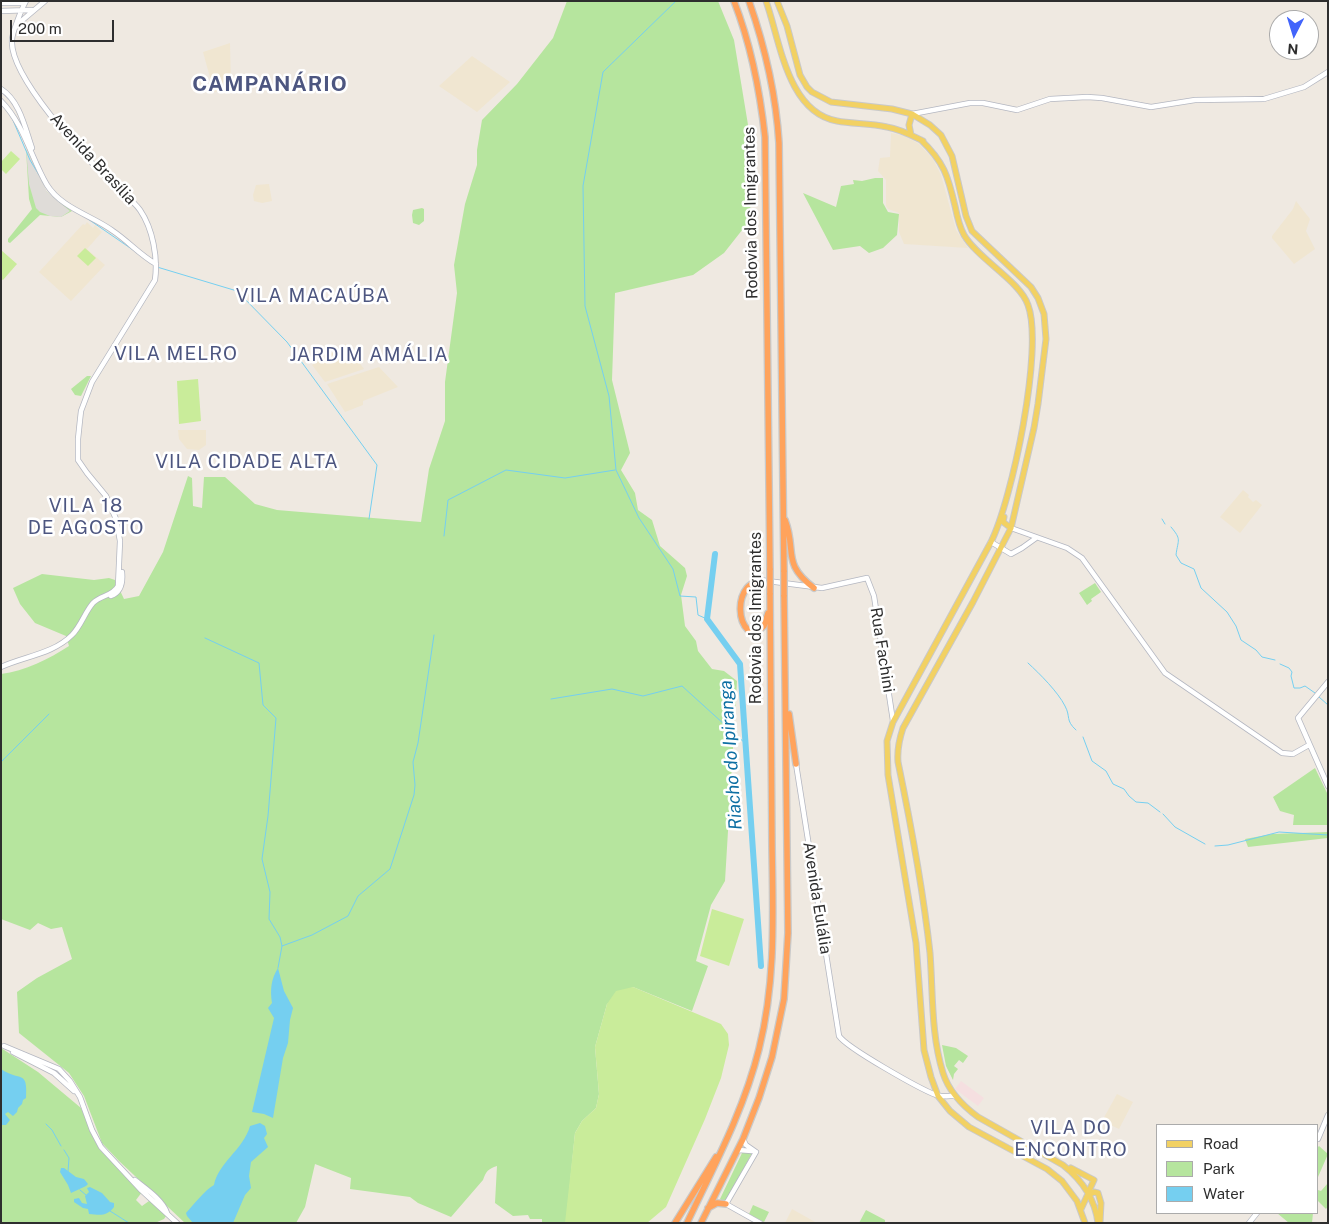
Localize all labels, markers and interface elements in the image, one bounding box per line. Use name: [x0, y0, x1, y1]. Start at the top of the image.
scale bar: [12, 10, 116, 42]
north arrow: [1269, 10, 1319, 60]
text: 200 m: [18, 20, 62, 37]
text: N: [1287, 41, 1299, 57]
district label: CAMPANÁRIO: [191, 72, 349, 98]
street label: Avenida Brasília: [46, 109, 140, 209]
street label: Rodovia dos Imigrantes: [740, 127, 762, 299]
district label: VILA MACAÚBA: [234, 285, 392, 307]
district label: VILA MELRO: [113, 343, 239, 365]
district label: JARDIM AMÁLIA: [288, 344, 450, 366]
district label: VILA CIDADE ALTA: [153, 451, 341, 473]
district label: VILA 18 DE AGOSTO: [27, 495, 145, 539]
street label: Rodovia dos Imigrantes: [746, 532, 766, 704]
street label: Rua Fachini: [866, 606, 898, 694]
water label: Riacho do Ipiranga: [715, 679, 747, 831]
street label: Avenida Eulália: [799, 841, 835, 955]
district label: VILA DO ENCONTRO: [1013, 1117, 1129, 1161]
legend: [1156, 1124, 1319, 1214]
text: Road: [1203, 1135, 1239, 1152]
text: Park: [1203, 1160, 1235, 1177]
text: Water: [1203, 1185, 1245, 1202]

